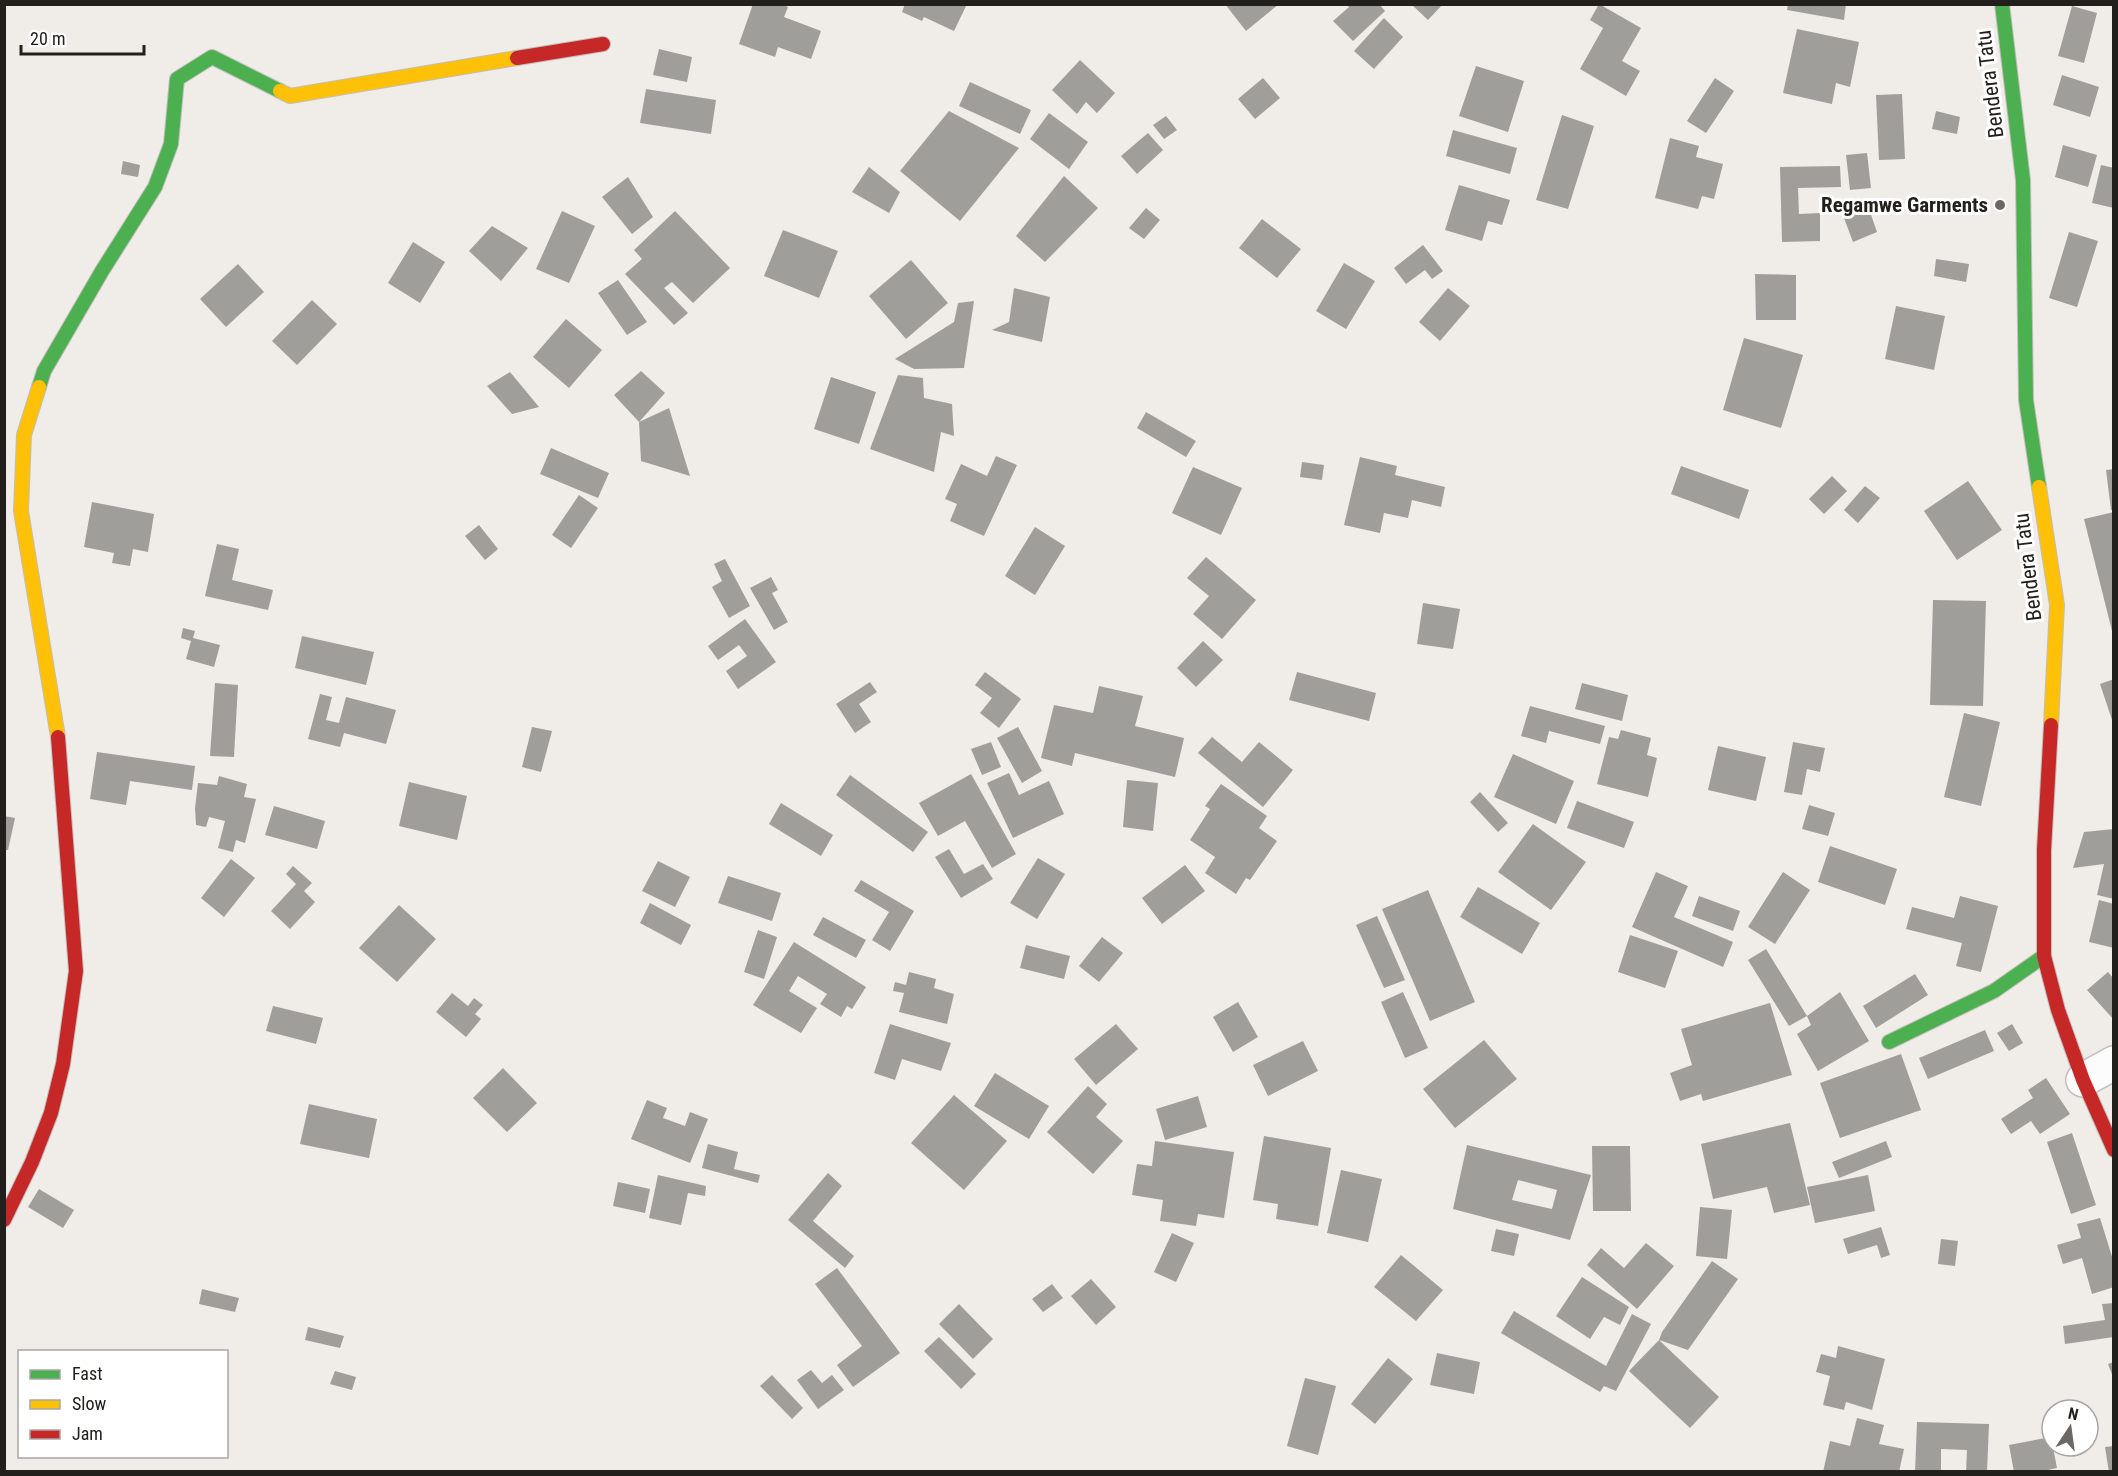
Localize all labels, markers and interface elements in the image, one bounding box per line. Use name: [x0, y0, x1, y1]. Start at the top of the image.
scale bar: [21, 18, 144, 56]
text: 20 m: [30, 28, 65, 49]
street label: Bendera Tatu: [1971, 29, 2009, 139]
place label: Regamwe Garments: [1821, 193, 1988, 217]
marker: Regamwe Garments: [1993, 198, 2007, 212]
street label: Bendera Tatu: [2009, 512, 2047, 622]
legend: [18, 1350, 228, 1458]
text: Fast: [72, 1363, 103, 1384]
text: Slow: [72, 1393, 107, 1414]
north arrow: [2040, 1398, 2100, 1458]
text: N: [2066, 1404, 2080, 1424]
text: Jam: [72, 1423, 103, 1444]

